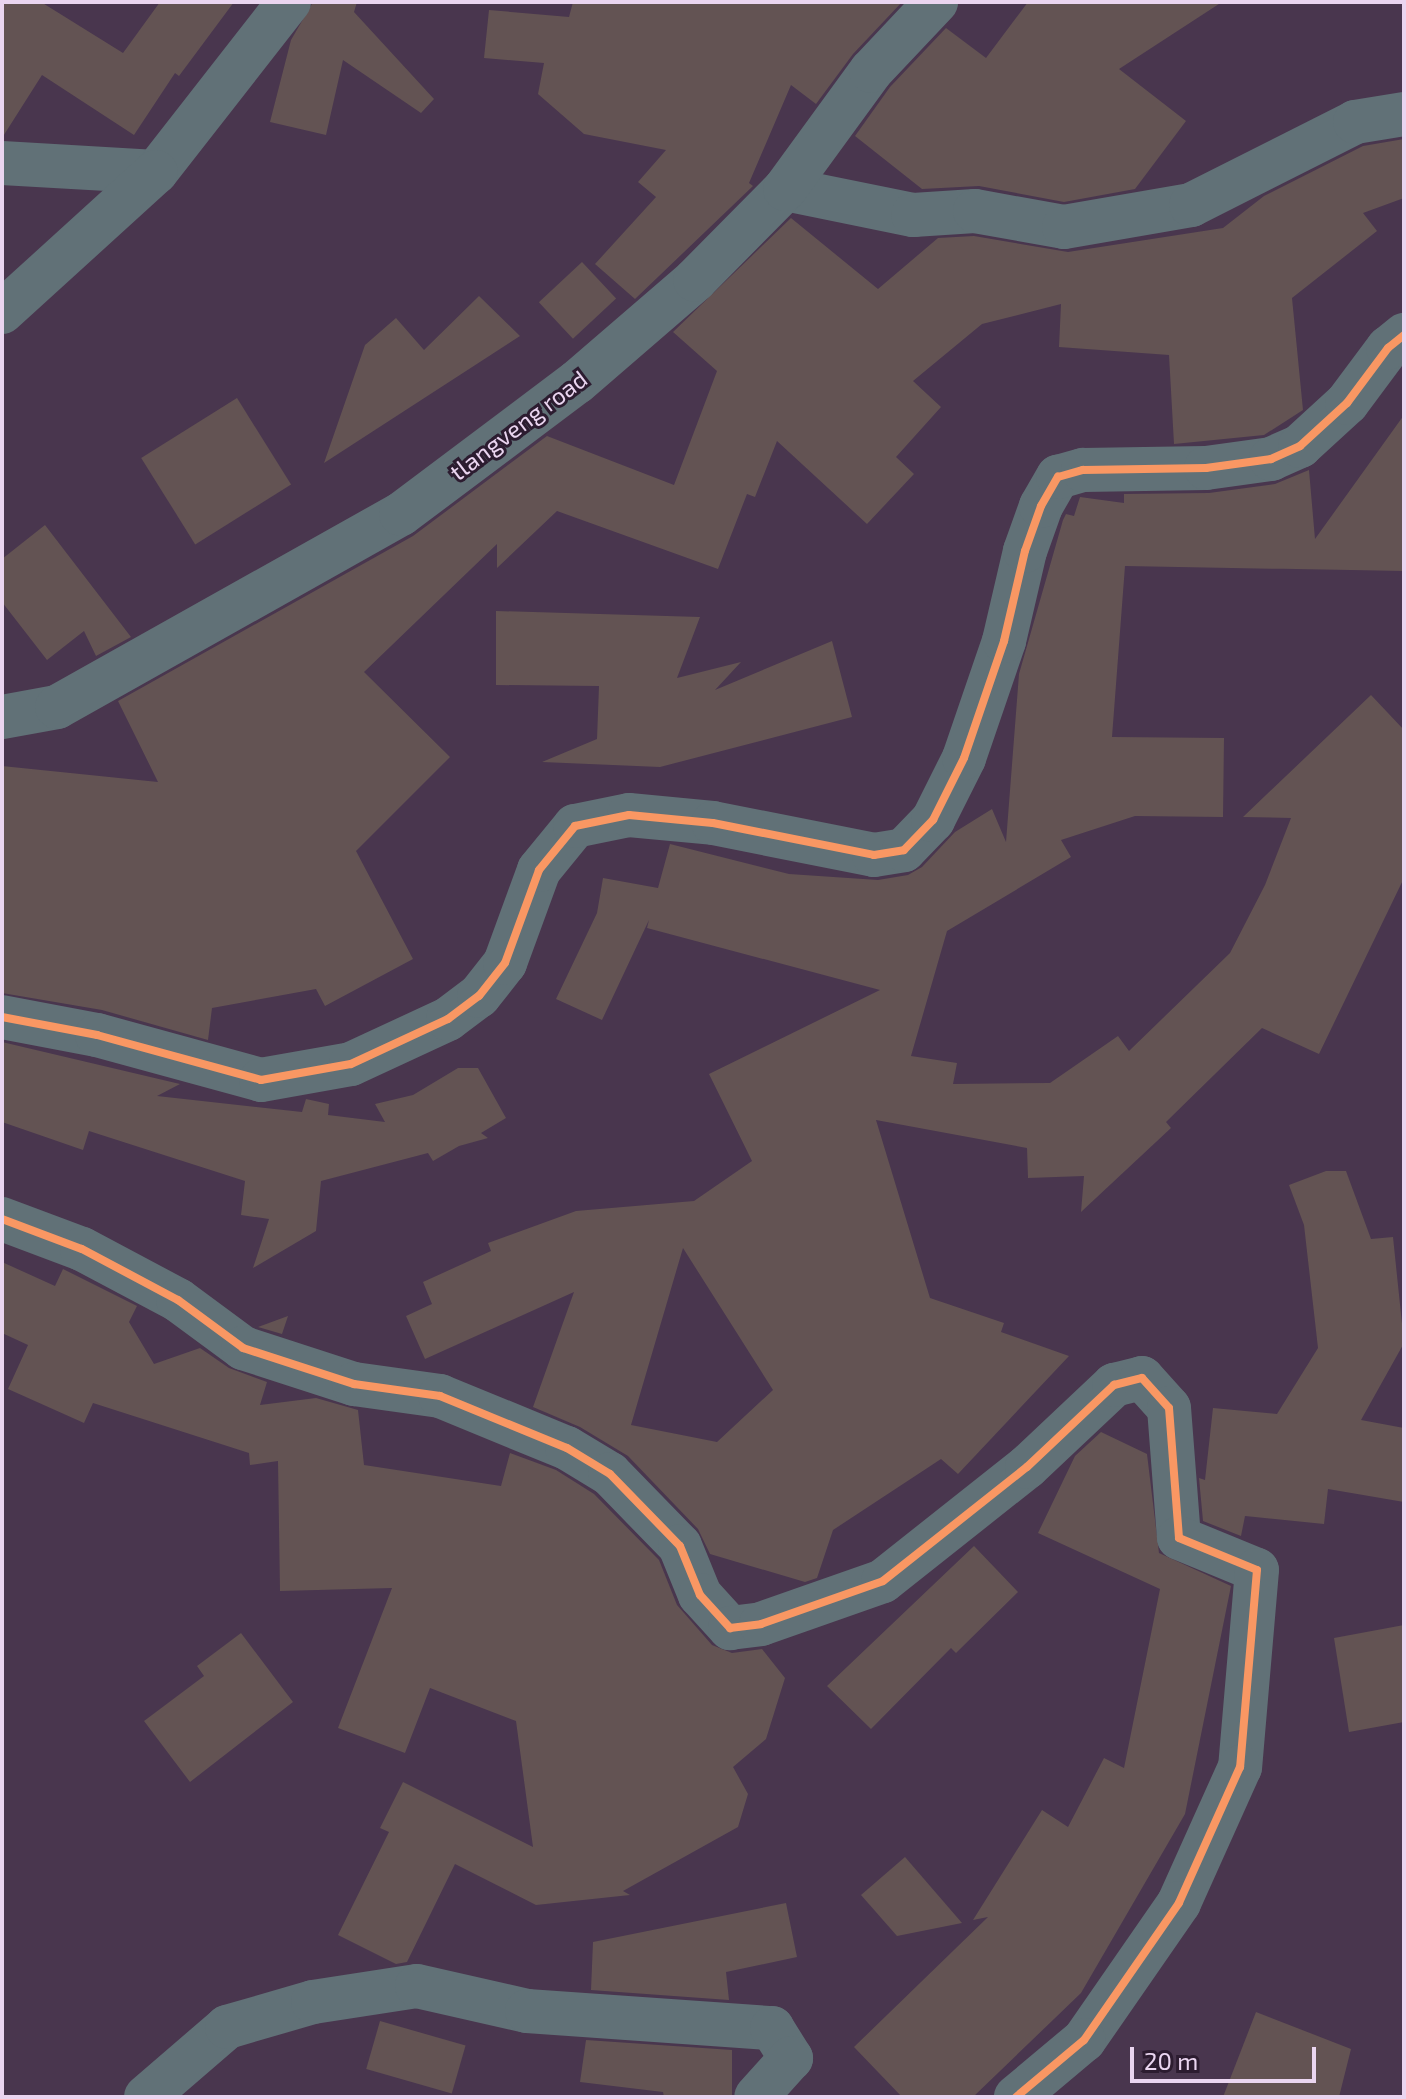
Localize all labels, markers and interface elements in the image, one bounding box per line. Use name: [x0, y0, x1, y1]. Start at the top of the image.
street label: tlangveng road: [444, 364, 592, 486]
scale bar: [1134, 2031, 1320, 2081]
text: 20 m: [1144, 2046, 1198, 2075]

